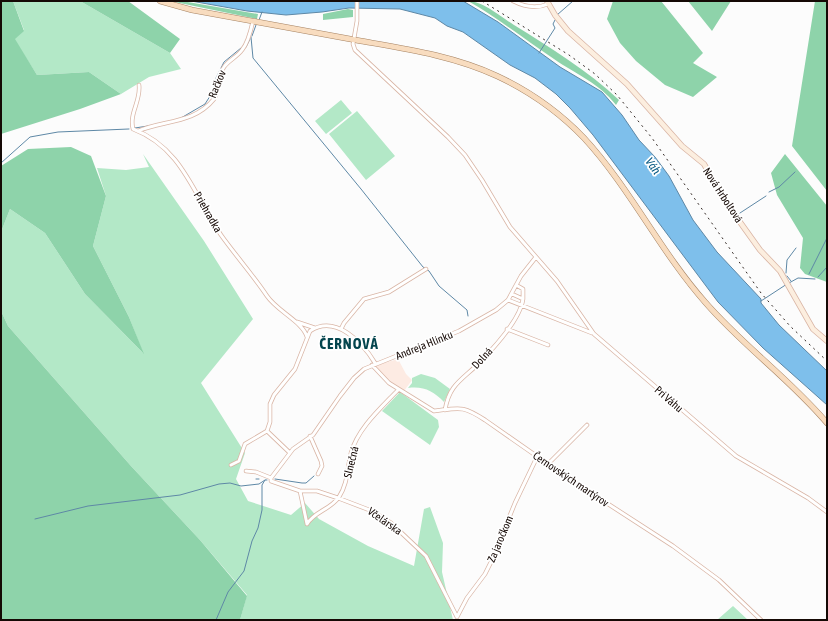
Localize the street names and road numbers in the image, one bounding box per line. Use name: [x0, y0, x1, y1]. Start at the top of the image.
street label: Račkov: [206, 68, 228, 100]
street label: Nová Hrboltová: [701, 165, 745, 225]
street label: Priehradka: [192, 190, 224, 234]
street label: Andreja Hlinku: [394, 328, 454, 362]
street label: Dolná: [469, 345, 495, 371]
street label: Pri Váhu: [652, 383, 686, 415]
street label: Slnečná: [341, 445, 361, 479]
street label: Černovských martýrov: [531, 449, 612, 509]
street label: Včelárska: [365, 505, 405, 537]
street label: Za jaročkom: [485, 514, 515, 564]

